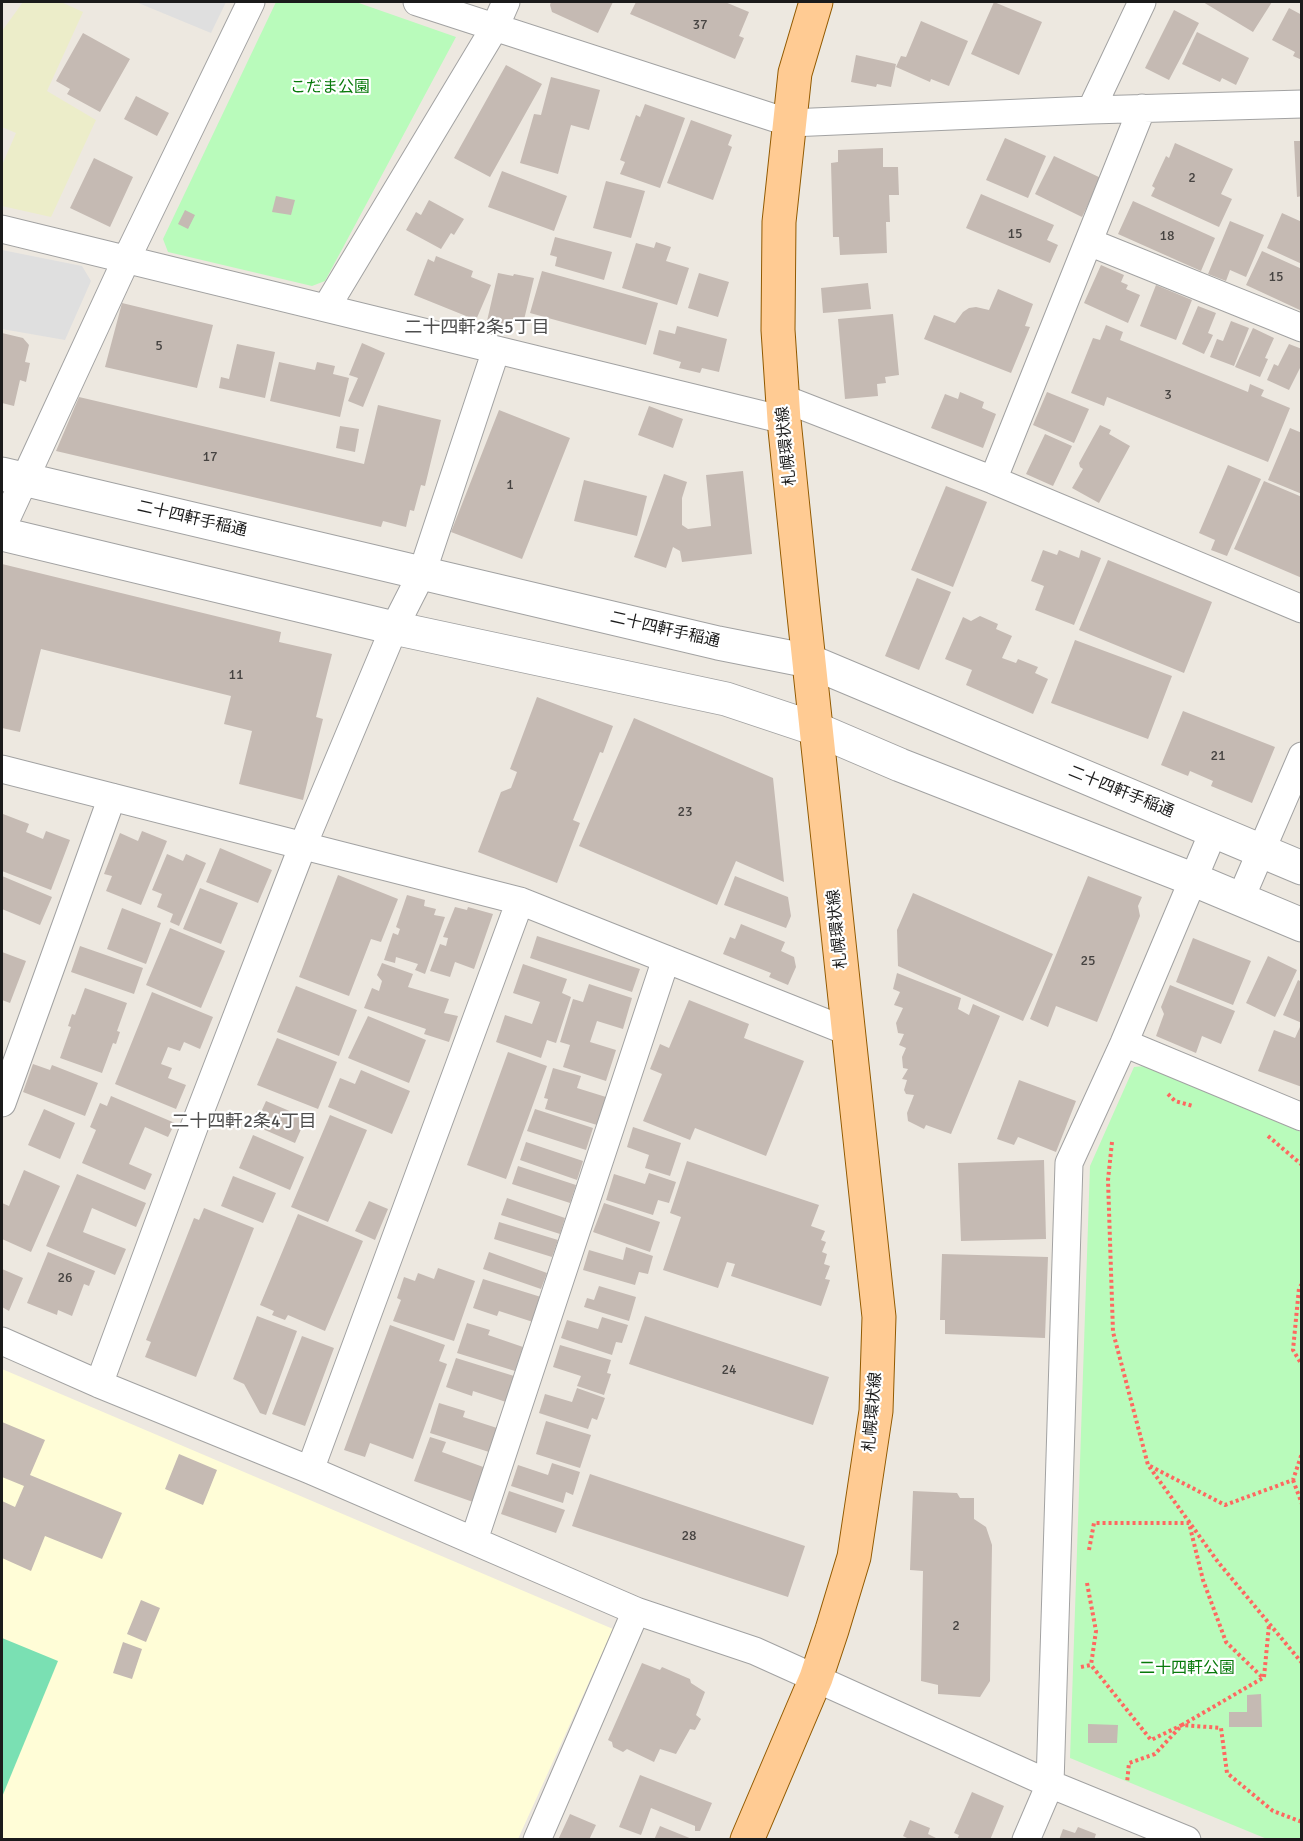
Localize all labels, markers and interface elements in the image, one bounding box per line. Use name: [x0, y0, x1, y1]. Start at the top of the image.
house number: 37: [692, 17, 708, 33]
park label: こだま公園: [290, 78, 370, 98]
house number: 2: [1188, 170, 1196, 186]
house number: 15: [1007, 226, 1023, 242]
house number: 18: [1159, 228, 1175, 244]
house number: 15: [1268, 269, 1284, 285]
district label: 二十四軒2条5丁目: [404, 317, 550, 339]
house number: 5: [155, 338, 163, 354]
house number: 3: [1164, 387, 1172, 403]
street label: 札幌環状線: [773, 405, 801, 487]
house number: 17: [202, 449, 218, 465]
house number: 1: [506, 477, 514, 493]
street label: 二十四軒手稲通: [135, 497, 249, 541]
street label: 二十四軒手稲通: [608, 608, 722, 652]
house number: 11: [228, 667, 244, 683]
house number: 21: [1210, 748, 1226, 764]
street label: 二十四軒手稲通: [1065, 762, 1177, 822]
house number: 23: [677, 804, 693, 820]
street label: 札幌環状線: [824, 888, 852, 970]
house number: 25: [1080, 953, 1096, 969]
district label: 二十四軒2条4丁目: [171, 1111, 317, 1133]
house number: 26: [57, 1270, 73, 1286]
house number: 24: [721, 1362, 737, 1378]
street label: 札幌環状線: [860, 1371, 886, 1453]
house number: 28: [681, 1528, 697, 1544]
house number: 2: [952, 1618, 960, 1634]
park label: 二十四軒公園: [1139, 1659, 1235, 1679]

